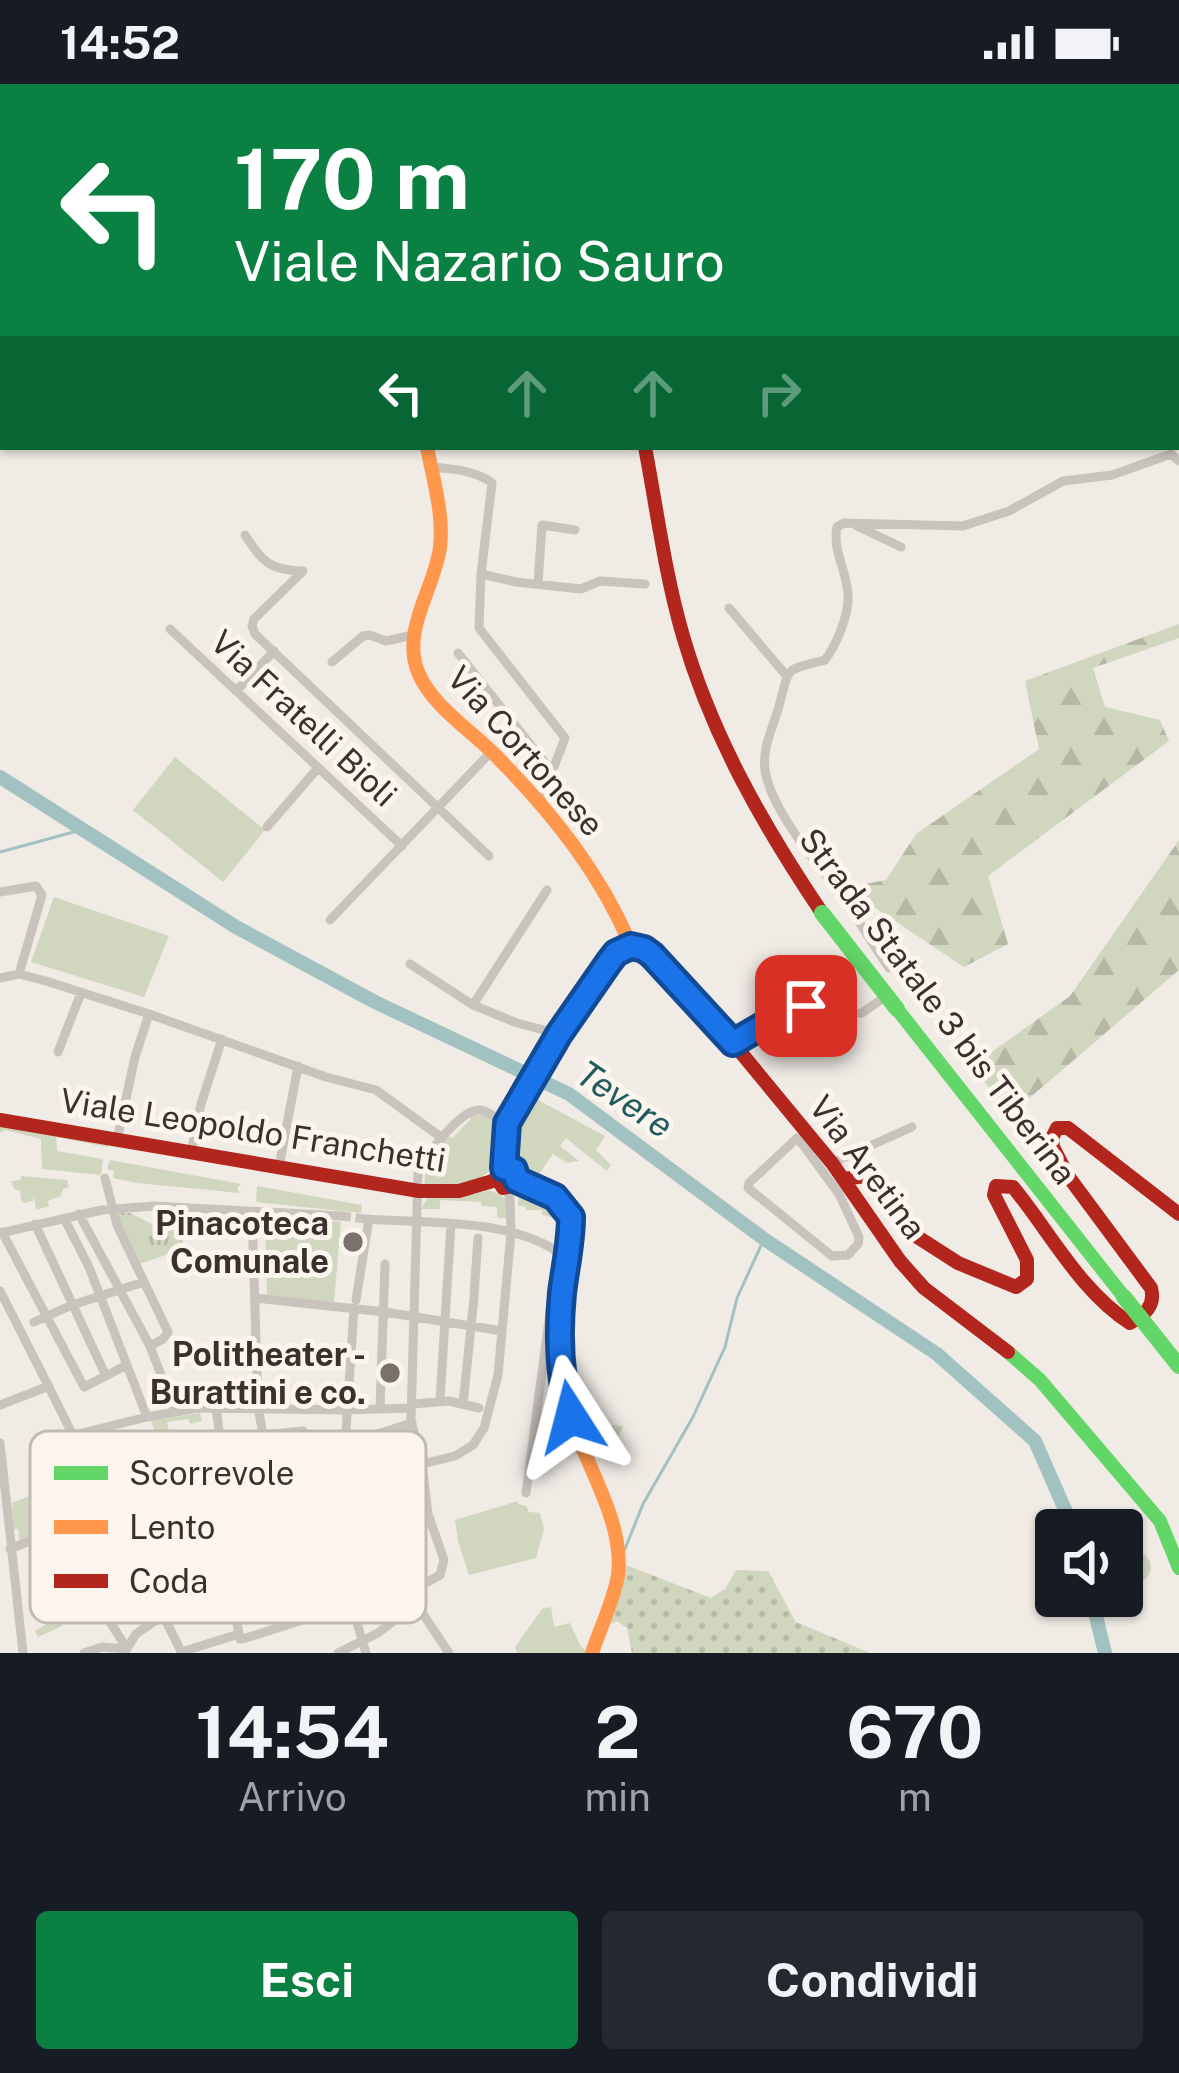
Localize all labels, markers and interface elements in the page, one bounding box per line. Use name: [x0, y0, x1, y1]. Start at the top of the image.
text: 14:52: [60, 16, 180, 69]
text: 170 m: [234, 129, 470, 228]
icon: left: [36, 132, 192, 288]
text: Viale Nazario Sauro: [234, 230, 725, 293]
icon: left: [368, 360, 434, 426]
icon: ahead: [494, 360, 560, 426]
icon: ahead: [620, 360, 686, 426]
icon: right: [746, 360, 812, 426]
street label: Via Fratelli Bioli: [203, 622, 405, 814]
street label: Via Cortonese: [440, 659, 612, 843]
street label: Strada Statale 3 bis Tiberina: [792, 821, 1084, 1191]
pin: [755, 955, 857, 1057]
icon: arrive: [773, 973, 839, 1039]
water label: Tevere: [569, 1052, 681, 1146]
street label: Viale Leopoldo Franchetti: [58, 1081, 448, 1179]
street label: Via Aretina: [802, 1088, 934, 1246]
place label: Pinacoteca Comunale: [155, 1204, 329, 1280]
marker: Pinacoteca Comunale: [340, 1229, 366, 1255]
place label: Politheater - Burattini e co.: [149, 1335, 366, 1411]
position arrow: [508, 1354, 634, 1480]
marker: Politheater - Burattini e co.: [377, 1360, 403, 1386]
legend: [30, 1431, 426, 1623]
text: Scorrevole: [129, 1454, 294, 1492]
text: Lento: [129, 1508, 216, 1546]
map controls: [1035, 1509, 1143, 1617]
button: sound: [1035, 1509, 1143, 1617]
text: Coda: [129, 1562, 208, 1600]
text: 14:54: [196, 1690, 389, 1774]
text: 2: [595, 1690, 640, 1774]
text: 670: [846, 1690, 983, 1774]
text: Arrivo: [238, 1774, 347, 1820]
text: min: [584, 1774, 651, 1820]
text: m: [898, 1774, 932, 1820]
button: Esci: [36, 1911, 578, 2049]
button: Condividi: [602, 1911, 1143, 2049]

